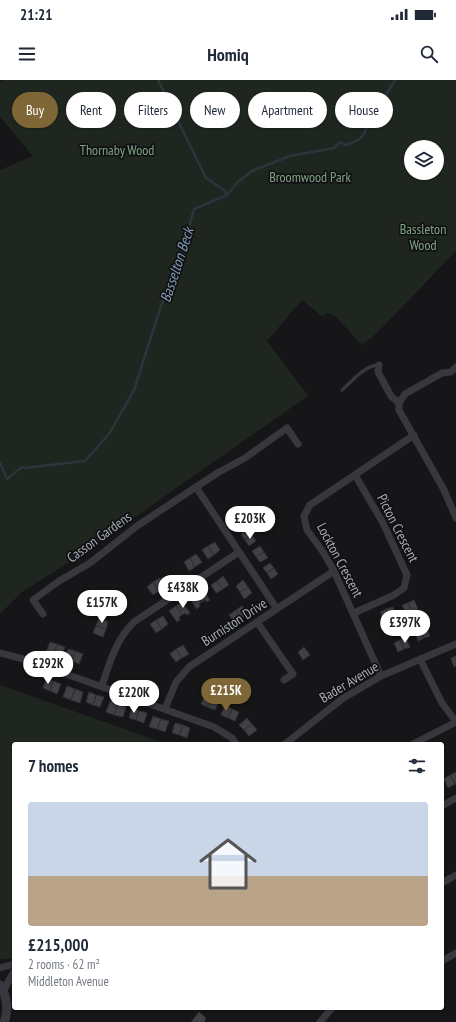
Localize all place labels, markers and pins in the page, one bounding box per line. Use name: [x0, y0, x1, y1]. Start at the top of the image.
pin: £203K: [222, 506, 278, 540]
pin: £438K: [155, 575, 211, 609]
pin: £157K: [74, 590, 130, 624]
pin: £397K: [377, 610, 433, 644]
pin: £292K: [20, 651, 76, 685]
pin: £215K: [198, 678, 254, 712]
pin: £220K: [106, 680, 162, 714]

